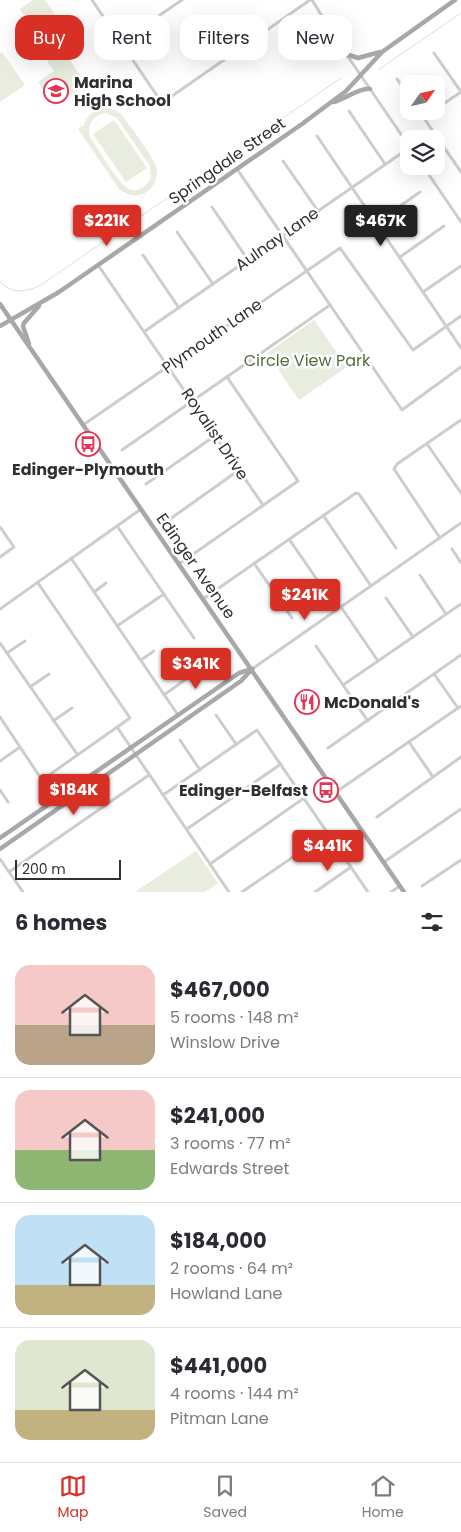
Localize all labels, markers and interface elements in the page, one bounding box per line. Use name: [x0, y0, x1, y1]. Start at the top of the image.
chip: Buy: [15, 15, 84, 60]
chip: Rent: [94, 15, 170, 60]
chip: Filters: [180, 15, 268, 60]
chip: New: [278, 15, 352, 60]
place label: Marina High School: [74, 71, 171, 112]
north arrow: [400, 75, 445, 120]
map controls: [400, 75, 445, 175]
school or university icon: Marina High School: [43, 78, 69, 104]
street label: Springdale Street: [164, 112, 290, 210]
button: layers: [400, 130, 445, 175]
street label: Aulnay Lane: [231, 202, 323, 276]
pin: $221K: [72, 204, 142, 247]
pin: $467K: [346, 204, 416, 247]
text: $221K: [84, 209, 130, 232]
text: $467K: [355, 209, 407, 232]
street label: Plymouth Lane: [157, 293, 267, 379]
park label: Circle View Park: [244, 349, 371, 372]
street label: Royalist Drive: [176, 384, 254, 485]
bus stop icon: Edinger-Plymouth: [75, 431, 101, 457]
place label: Edinger-Plymouth: [12, 458, 164, 481]
street label: Edinger Avenue: [151, 509, 241, 624]
pin: $241K: [270, 578, 340, 621]
text: $241K: [281, 583, 329, 606]
pin: $341K: [161, 648, 231, 690]
text: $341K: [172, 652, 220, 675]
restaurant icon: McDonald's: [294, 689, 320, 715]
place label: McDonald's: [324, 691, 420, 714]
pin: $184K: [39, 774, 109, 816]
bus stop icon: Edinger-Belfast: [313, 777, 339, 803]
text: $184K: [50, 778, 98, 801]
place label: Edinger-Belfast: [179, 779, 308, 802]
pin: $441K: [293, 830, 363, 872]
text: $441K: [303, 834, 353, 857]
scale bar: [15, 857, 121, 880]
text: 200 m: [22, 859, 66, 879]
text: 6 homes: [15, 908, 107, 937]
icon: filters: [418, 908, 446, 936]
text: $467,000: [170, 975, 270, 1004]
icon: home: [55, 985, 115, 1045]
text: 5 rooms · 148 m²: [170, 1006, 299, 1029]
text: Winslow Drive: [170, 1031, 280, 1054]
text: $241,000: [170, 1101, 265, 1130]
icon: home: [55, 1110, 115, 1170]
text: 3 rooms · 77 m²: [170, 1132, 290, 1155]
text: Edwards Street: [170, 1157, 289, 1180]
text: $184,000: [170, 1226, 267, 1255]
icon: home: [55, 1235, 115, 1295]
text: 2 rooms · 64 m²: [170, 1257, 293, 1280]
text: Howland Lane: [170, 1282, 282, 1305]
text: $441,000: [170, 1351, 267, 1380]
icon: home: [55, 1360, 115, 1420]
text: 4 rooms · 144 m²: [170, 1382, 299, 1405]
text: Pitman Lane: [170, 1407, 269, 1430]
tab: Map: [57, 1472, 88, 1523]
tab: Saved: [203, 1472, 247, 1523]
tab: Home: [362, 1472, 404, 1523]

